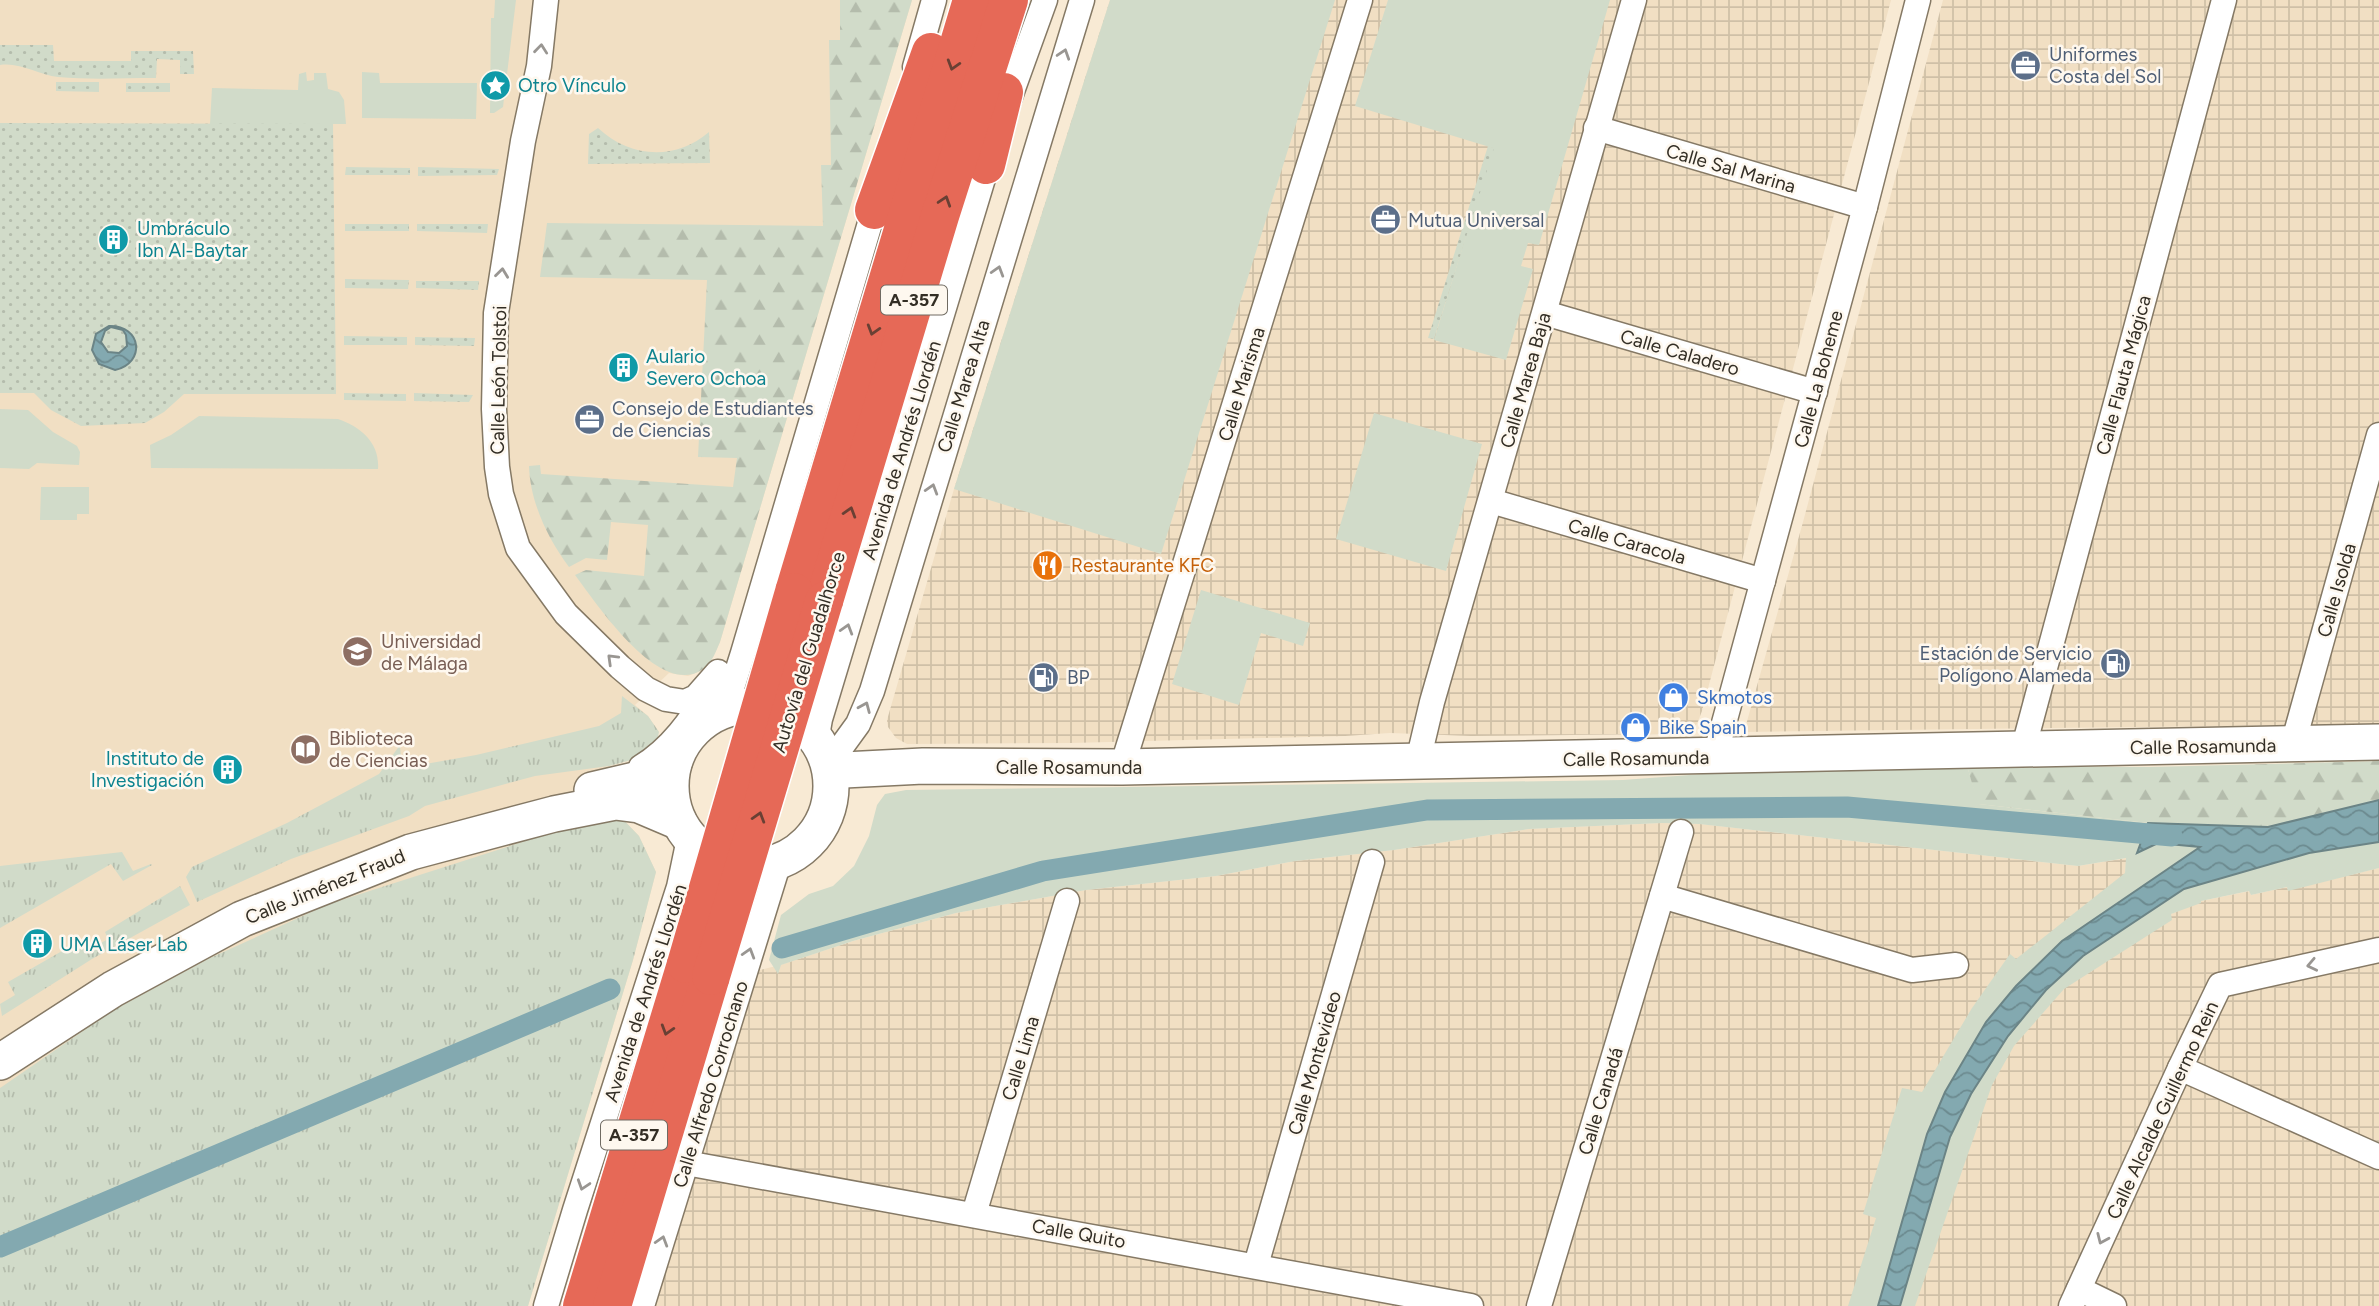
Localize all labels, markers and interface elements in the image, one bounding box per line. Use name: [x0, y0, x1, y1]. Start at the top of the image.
one-way arrow: [533, 43, 548, 55]
place label: Uniformes Costa del Sol: [2049, 43, 2161, 88]
one-way arrow: [1056, 48, 1070, 60]
office icon: Uniformes Costa del Sol: [2009, 48, 2043, 82]
one-way arrow: [946, 59, 961, 71]
place icon: Otro Vínculo: [478, 68, 512, 102]
place label: Otro Vínculo: [518, 74, 626, 97]
street label: Calle Sal Marina: [1663, 139, 1798, 198]
one-way arrow: [936, 195, 951, 207]
office icon: Mutua Universal: [1368, 203, 1402, 237]
place label: Mutua Universal: [1408, 209, 1544, 232]
place label: Umbráculo Ibn Al-Baytar: [137, 217, 249, 262]
building icon: Umbráculo Ibn Al-Baytar: [97, 222, 131, 256]
one-way arrow: [990, 266, 1005, 278]
one-way arrow: [494, 267, 509, 279]
road number: A-357: [881, 286, 947, 314]
street label: Calle Flauta Mágica: [2091, 293, 2156, 458]
street label: Calle León Tolstoi: [486, 305, 511, 455]
street label: Calle La Boheme: [1789, 308, 1848, 450]
street label: Calle Marea Baja: [1495, 310, 1556, 451]
street label: Calle Marea Alta: [932, 317, 995, 455]
one-way arrow: [866, 324, 881, 336]
street label: Calle Marisma: [1213, 324, 1270, 444]
street label: Calle Caladero: [1618, 324, 1742, 380]
street label: Avenida de Andrés Llordén: [857, 338, 946, 563]
place label: Aulario Severo Ochoa: [646, 345, 766, 390]
building icon: Aulario Severo Ochoa: [606, 350, 640, 384]
place label: Consejo de Estudiantes de Ciencias: [612, 397, 814, 442]
office icon: Consejo de Estudiantes de Ciencias: [572, 402, 606, 436]
one-way arrow: [924, 483, 939, 495]
one-way arrow: [842, 506, 857, 518]
street label: Calle Caracola: [1565, 514, 1688, 569]
street label: Calle Isolda: [2312, 540, 2361, 640]
restaurant icon: Restaurante KFC: [1031, 548, 1065, 582]
street label: Autovía del Guadalhorce: [767, 549, 850, 755]
place label: Restaurante KFC: [1071, 554, 1214, 577]
one-way arrow: [839, 623, 854, 635]
place label: Universidad de Málaga: [381, 630, 481, 675]
school or university icon: Universidad de Málaga: [341, 635, 375, 669]
place label: Estación de Servicio Polígono Alameda: [1919, 642, 2092, 687]
fuel station icon: Estación de Servicio Polígono Alameda: [2098, 647, 2132, 681]
one-way arrow: [607, 654, 620, 667]
fuel station icon: BP: [1027, 660, 1061, 694]
place label: BP: [1067, 666, 1090, 689]
shop icon: Skmotos: [1657, 680, 1691, 714]
place label: Skmotos: [1697, 686, 1772, 709]
one-way arrow: [857, 701, 871, 713]
shop icon: Bike Spain: [1619, 710, 1653, 744]
place label: Bike Spain: [1659, 716, 1747, 739]
place label: Biblioteca de Ciencias: [329, 727, 428, 772]
library icon: Biblioteca de Ciencias: [289, 732, 323, 766]
street label: Calle Rosamunda: [2130, 734, 2276, 759]
street label: Calle Rosamunda: [1563, 746, 1709, 771]
place label: Instituto de Investigación: [91, 747, 204, 792]
building icon: Instituto de Investigación: [210, 752, 244, 786]
street label: Calle Rosamunda: [996, 756, 1142, 779]
one-way arrow: [751, 811, 766, 823]
street label: Calle Jiménez Fraud: [242, 844, 409, 929]
street label: Avenida de Andrés Llordén: [599, 881, 692, 1105]
building icon: UMA Láser Lab: [20, 927, 54, 961]
place label: UMA Láser Lab: [60, 933, 188, 956]
one-way arrow: [741, 947, 756, 959]
one-way arrow: [2306, 957, 2318, 972]
street label: Calle Alfredo Corrochano: [668, 978, 753, 1190]
street label: Calle Montevideo: [1283, 989, 1346, 1138]
street label: Calle Alcalde Guillermo Rein: [2102, 998, 2223, 1223]
street label: Calle Lima: [997, 1013, 1044, 1103]
one-way arrow: [660, 1023, 675, 1035]
street label: Calle Canadá: [1573, 1045, 1628, 1158]
road number: A-357: [601, 1120, 667, 1150]
one-way arrow: [577, 1178, 591, 1190]
street label: Calle Quito: [1030, 1214, 1128, 1253]
one-way arrow: [2096, 1232, 2110, 1244]
one-way arrow: [653, 1235, 668, 1247]

